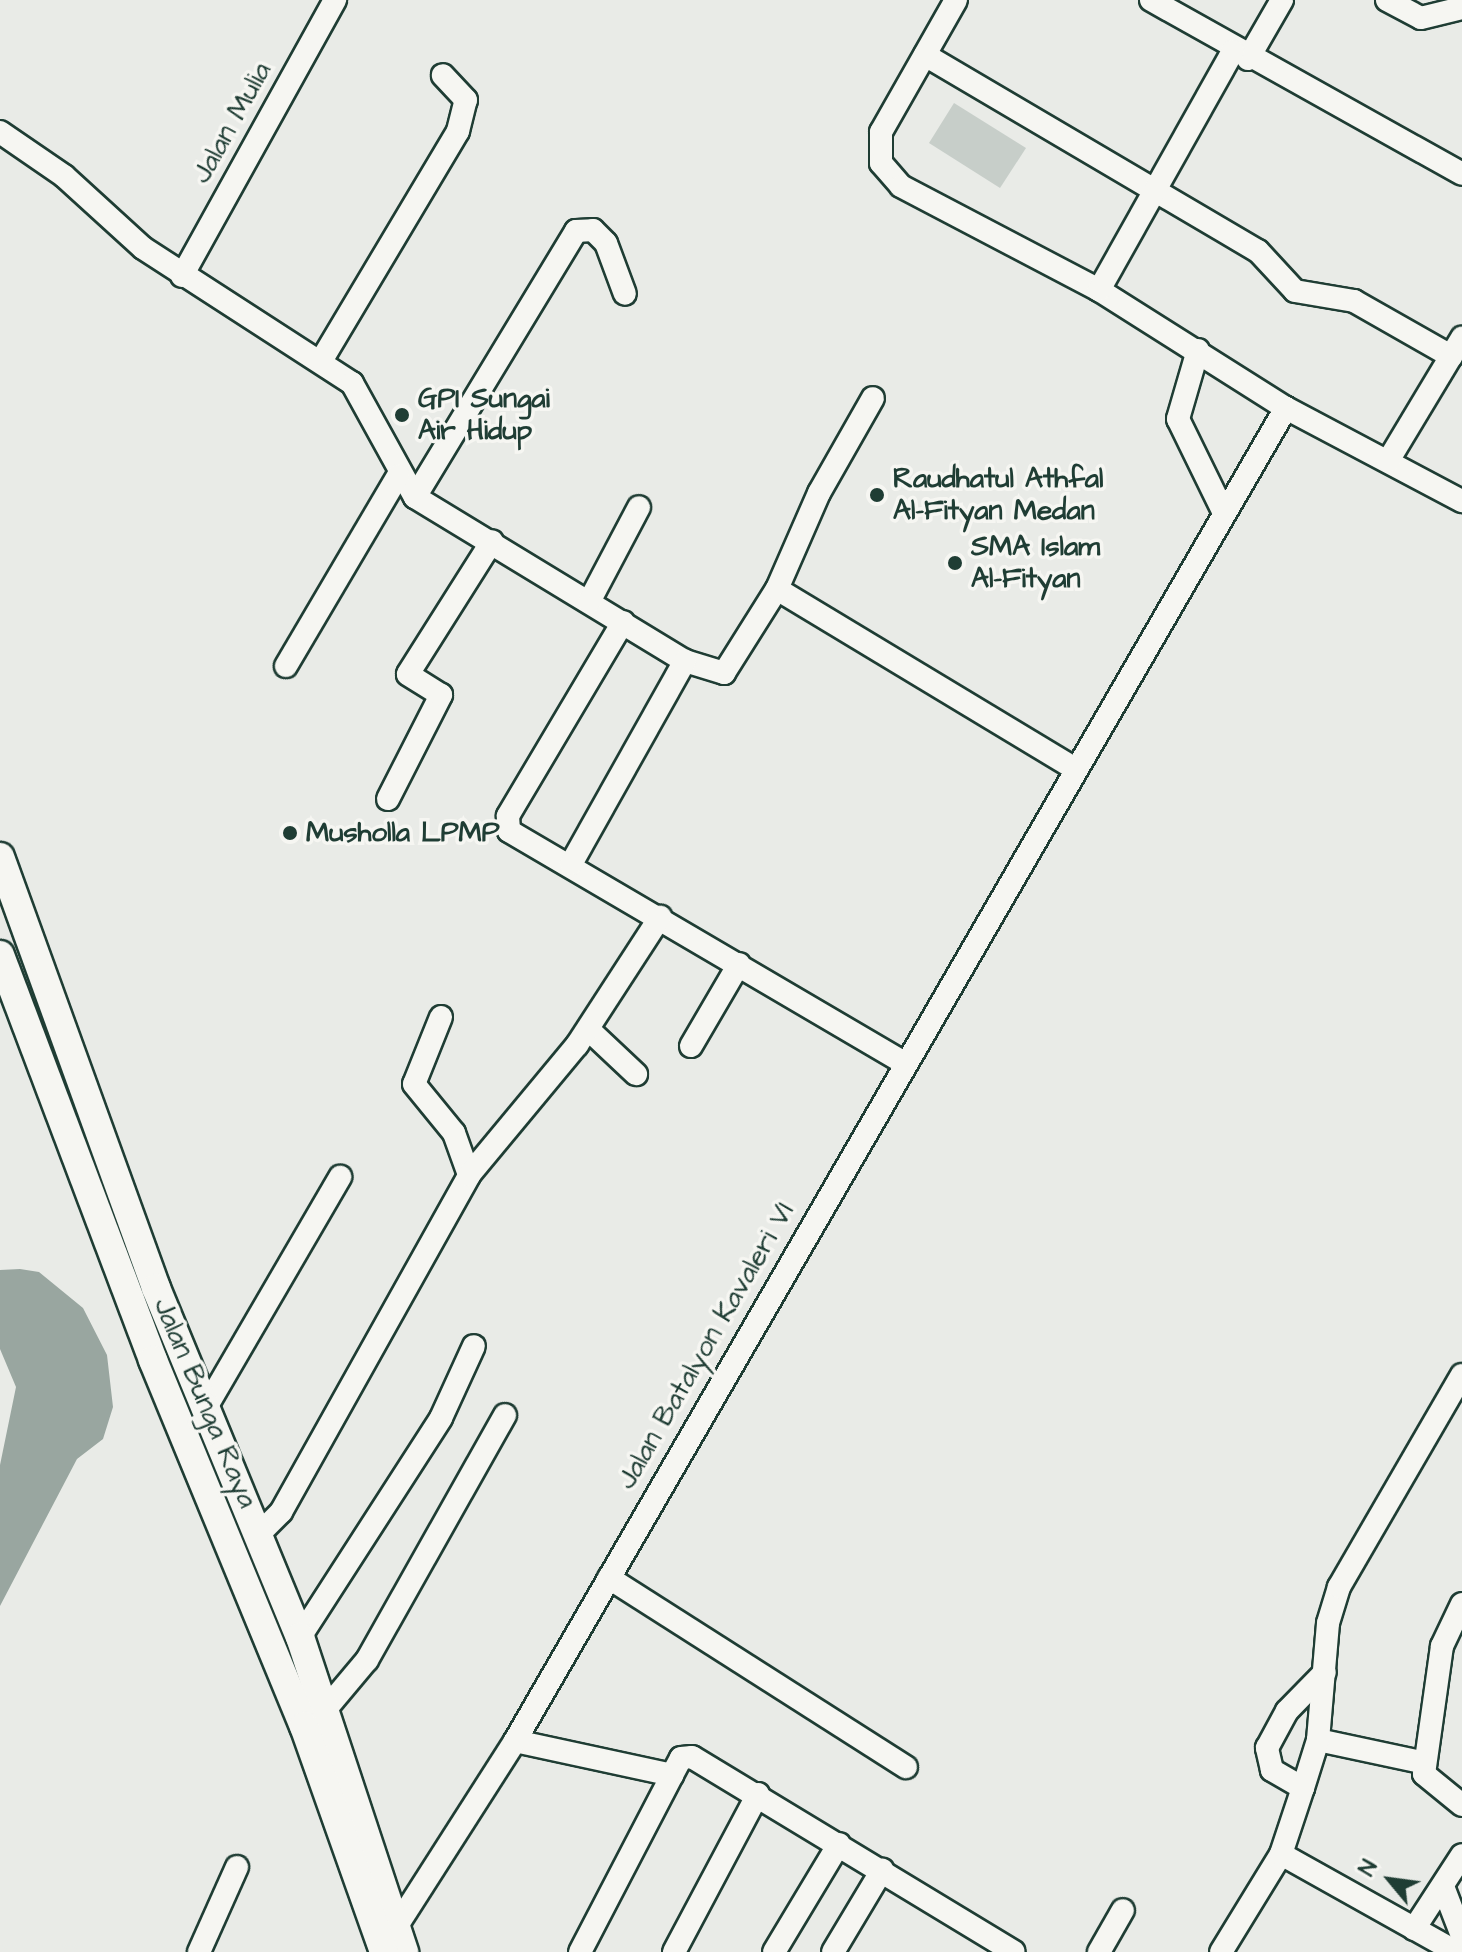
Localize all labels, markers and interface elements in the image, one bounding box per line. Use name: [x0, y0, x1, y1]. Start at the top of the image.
street label: Jalan Mulia: [185, 57, 279, 189]
place label: GPI Sungai Air Hidup: [418, 382, 550, 448]
marker: GPI Sungai Air Hidup: [393, 406, 411, 424]
place label: Raudhatul Athfal Al-Fityan Medan: [893, 462, 1103, 528]
marker: Raudhatul Athfal Al-Fityan Medan: [868, 486, 886, 504]
place label: SMA Islam Al-Fityan: [971, 530, 1100, 596]
marker: SMA Islam Al-Fityan: [946, 554, 964, 572]
place label: Musholla LPMP: [306, 816, 500, 850]
marker: Musholla LPMP: [281, 824, 299, 842]
street label: Jalan Batalyon Kavaleri VI: [610, 1197, 802, 1495]
street label: Jalan Bunga Raya: [146, 1293, 264, 1513]
north arrow: [1350, 1840, 1430, 1920]
text: N: [1352, 1855, 1385, 1882]

